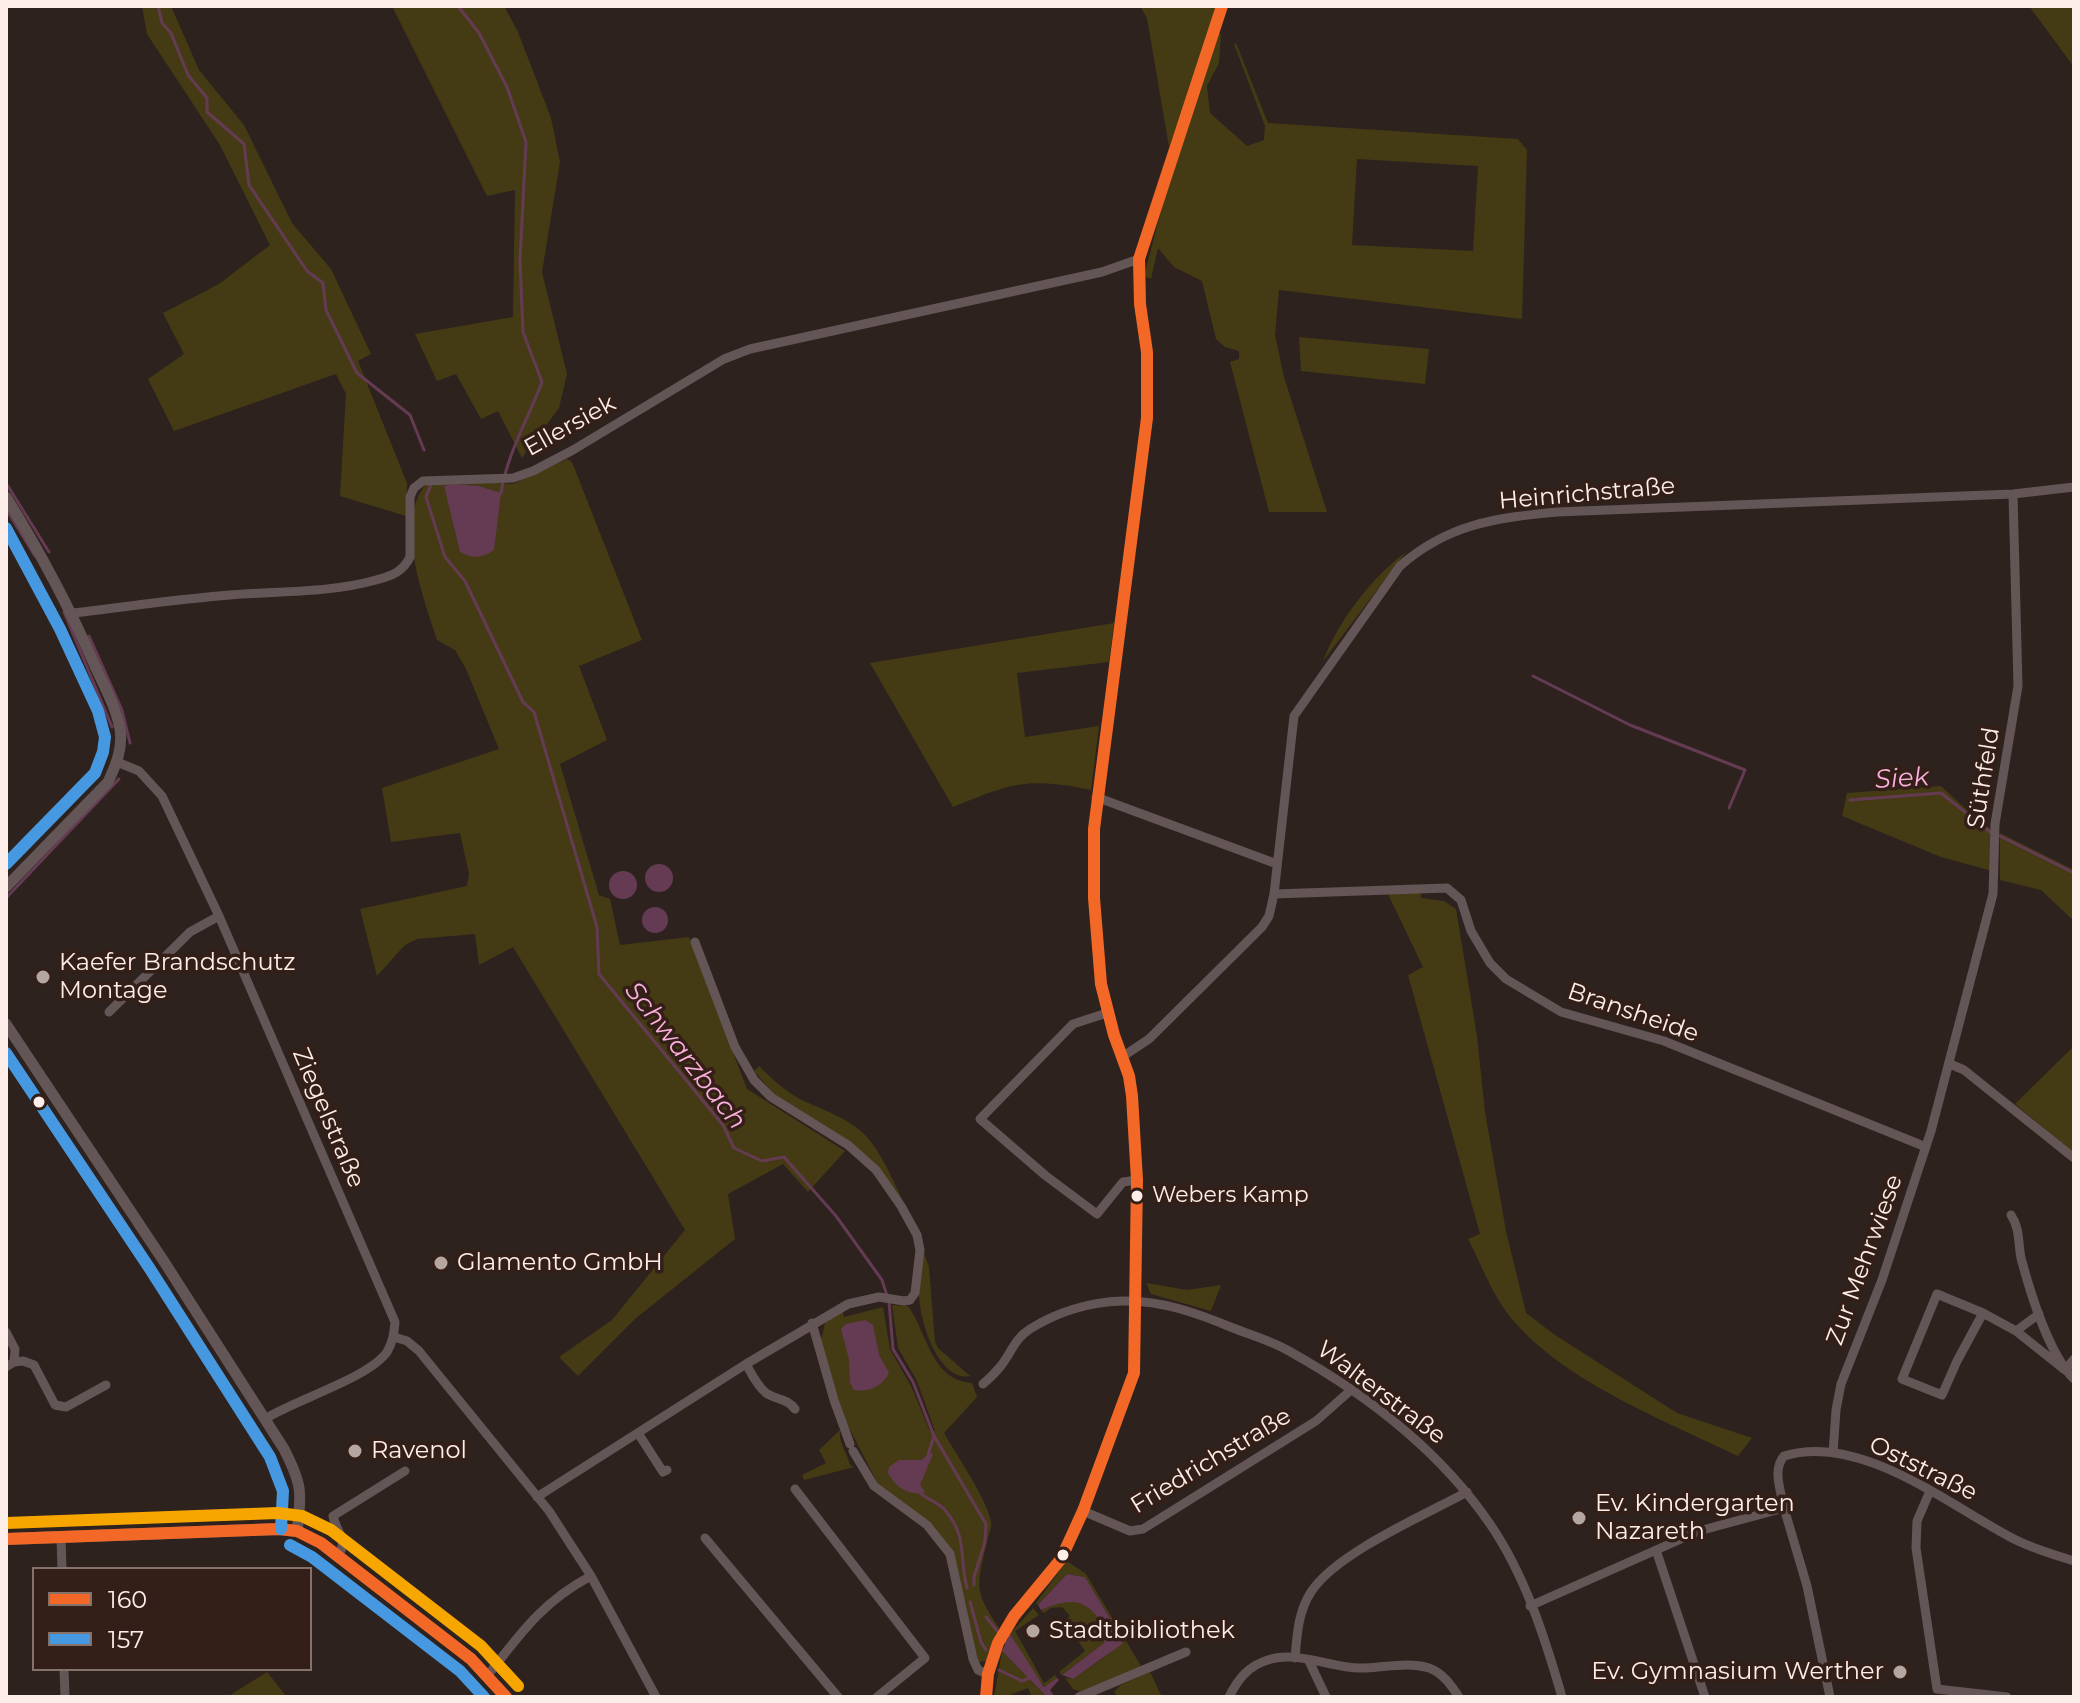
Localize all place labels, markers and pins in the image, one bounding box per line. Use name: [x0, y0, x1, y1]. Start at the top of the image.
place label: Kaefer Brandschutz Montage: [59, 949, 296, 1005]
marker: Kaefer Brandschutz Montage: [34, 968, 52, 986]
unlabelled marker: [31, 1094, 47, 1110]
place label: Webers Kamp: [1152, 1183, 1309, 1209]
marker: Webers Kamp: [1129, 1188, 1145, 1204]
place label: Glamento GmbH: [457, 1249, 663, 1277]
marker: Glamento GmbH: [432, 1254, 450, 1272]
place label: Ravenol: [371, 1437, 467, 1465]
marker: Ravenol: [346, 1442, 364, 1460]
place label: Ev. Kindergarten Nazareth: [1595, 1490, 1795, 1546]
marker: Ev. Kindergarten Nazareth: [1570, 1509, 1588, 1527]
unlabelled marker: [1055, 1547, 1071, 1563]
place label: Stadtbibliothek: [1049, 1617, 1235, 1645]
marker: Stadtbibliothek: [1024, 1622, 1042, 1640]
place label: Ev. Gymnasium Werther: [1591, 1658, 1884, 1686]
marker: Ev. Gymnasium Werther: [1891, 1663, 1909, 1681]

